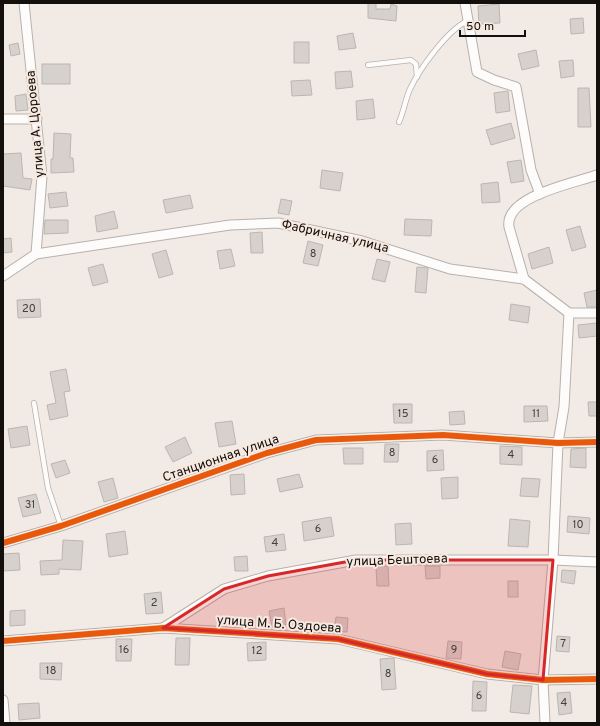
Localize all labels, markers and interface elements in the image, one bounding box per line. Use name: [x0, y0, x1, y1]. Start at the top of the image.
scale bar: [460, 12, 525, 38]
text: 50 m: [466, 19, 494, 35]
street label: улица А. Цороева: [23, 70, 49, 178]
street label: Фабричная улица: [280, 217, 390, 257]
house number: 8: [310, 247, 316, 261]
house number: 20: [22, 302, 36, 316]
house number: 15: [398, 407, 409, 421]
house number: 11: [532, 407, 540, 421]
street label: Станционная улица: [161, 432, 281, 486]
house number: 8: [389, 446, 395, 460]
house number: 4: [508, 448, 515, 462]
house number: 6: [432, 453, 438, 467]
house number: 31: [25, 498, 35, 512]
house number: 10: [572, 518, 584, 532]
house number: 6: [315, 522, 321, 536]
house number: 4: [272, 536, 279, 550]
street label: улица Бештоева: [346, 551, 448, 571]
house number: 2: [151, 596, 157, 610]
street label: улица М. Б. Оздоева: [216, 613, 342, 637]
house number: 7: [560, 637, 566, 651]
house number: 16: [119, 643, 129, 657]
house number: 9: [451, 643, 457, 657]
house number: 12: [252, 644, 262, 658]
house number: 18: [46, 664, 56, 678]
house number: 8: [385, 667, 391, 681]
house number: 6: [476, 689, 482, 703]
house number: 4: [561, 696, 568, 710]

